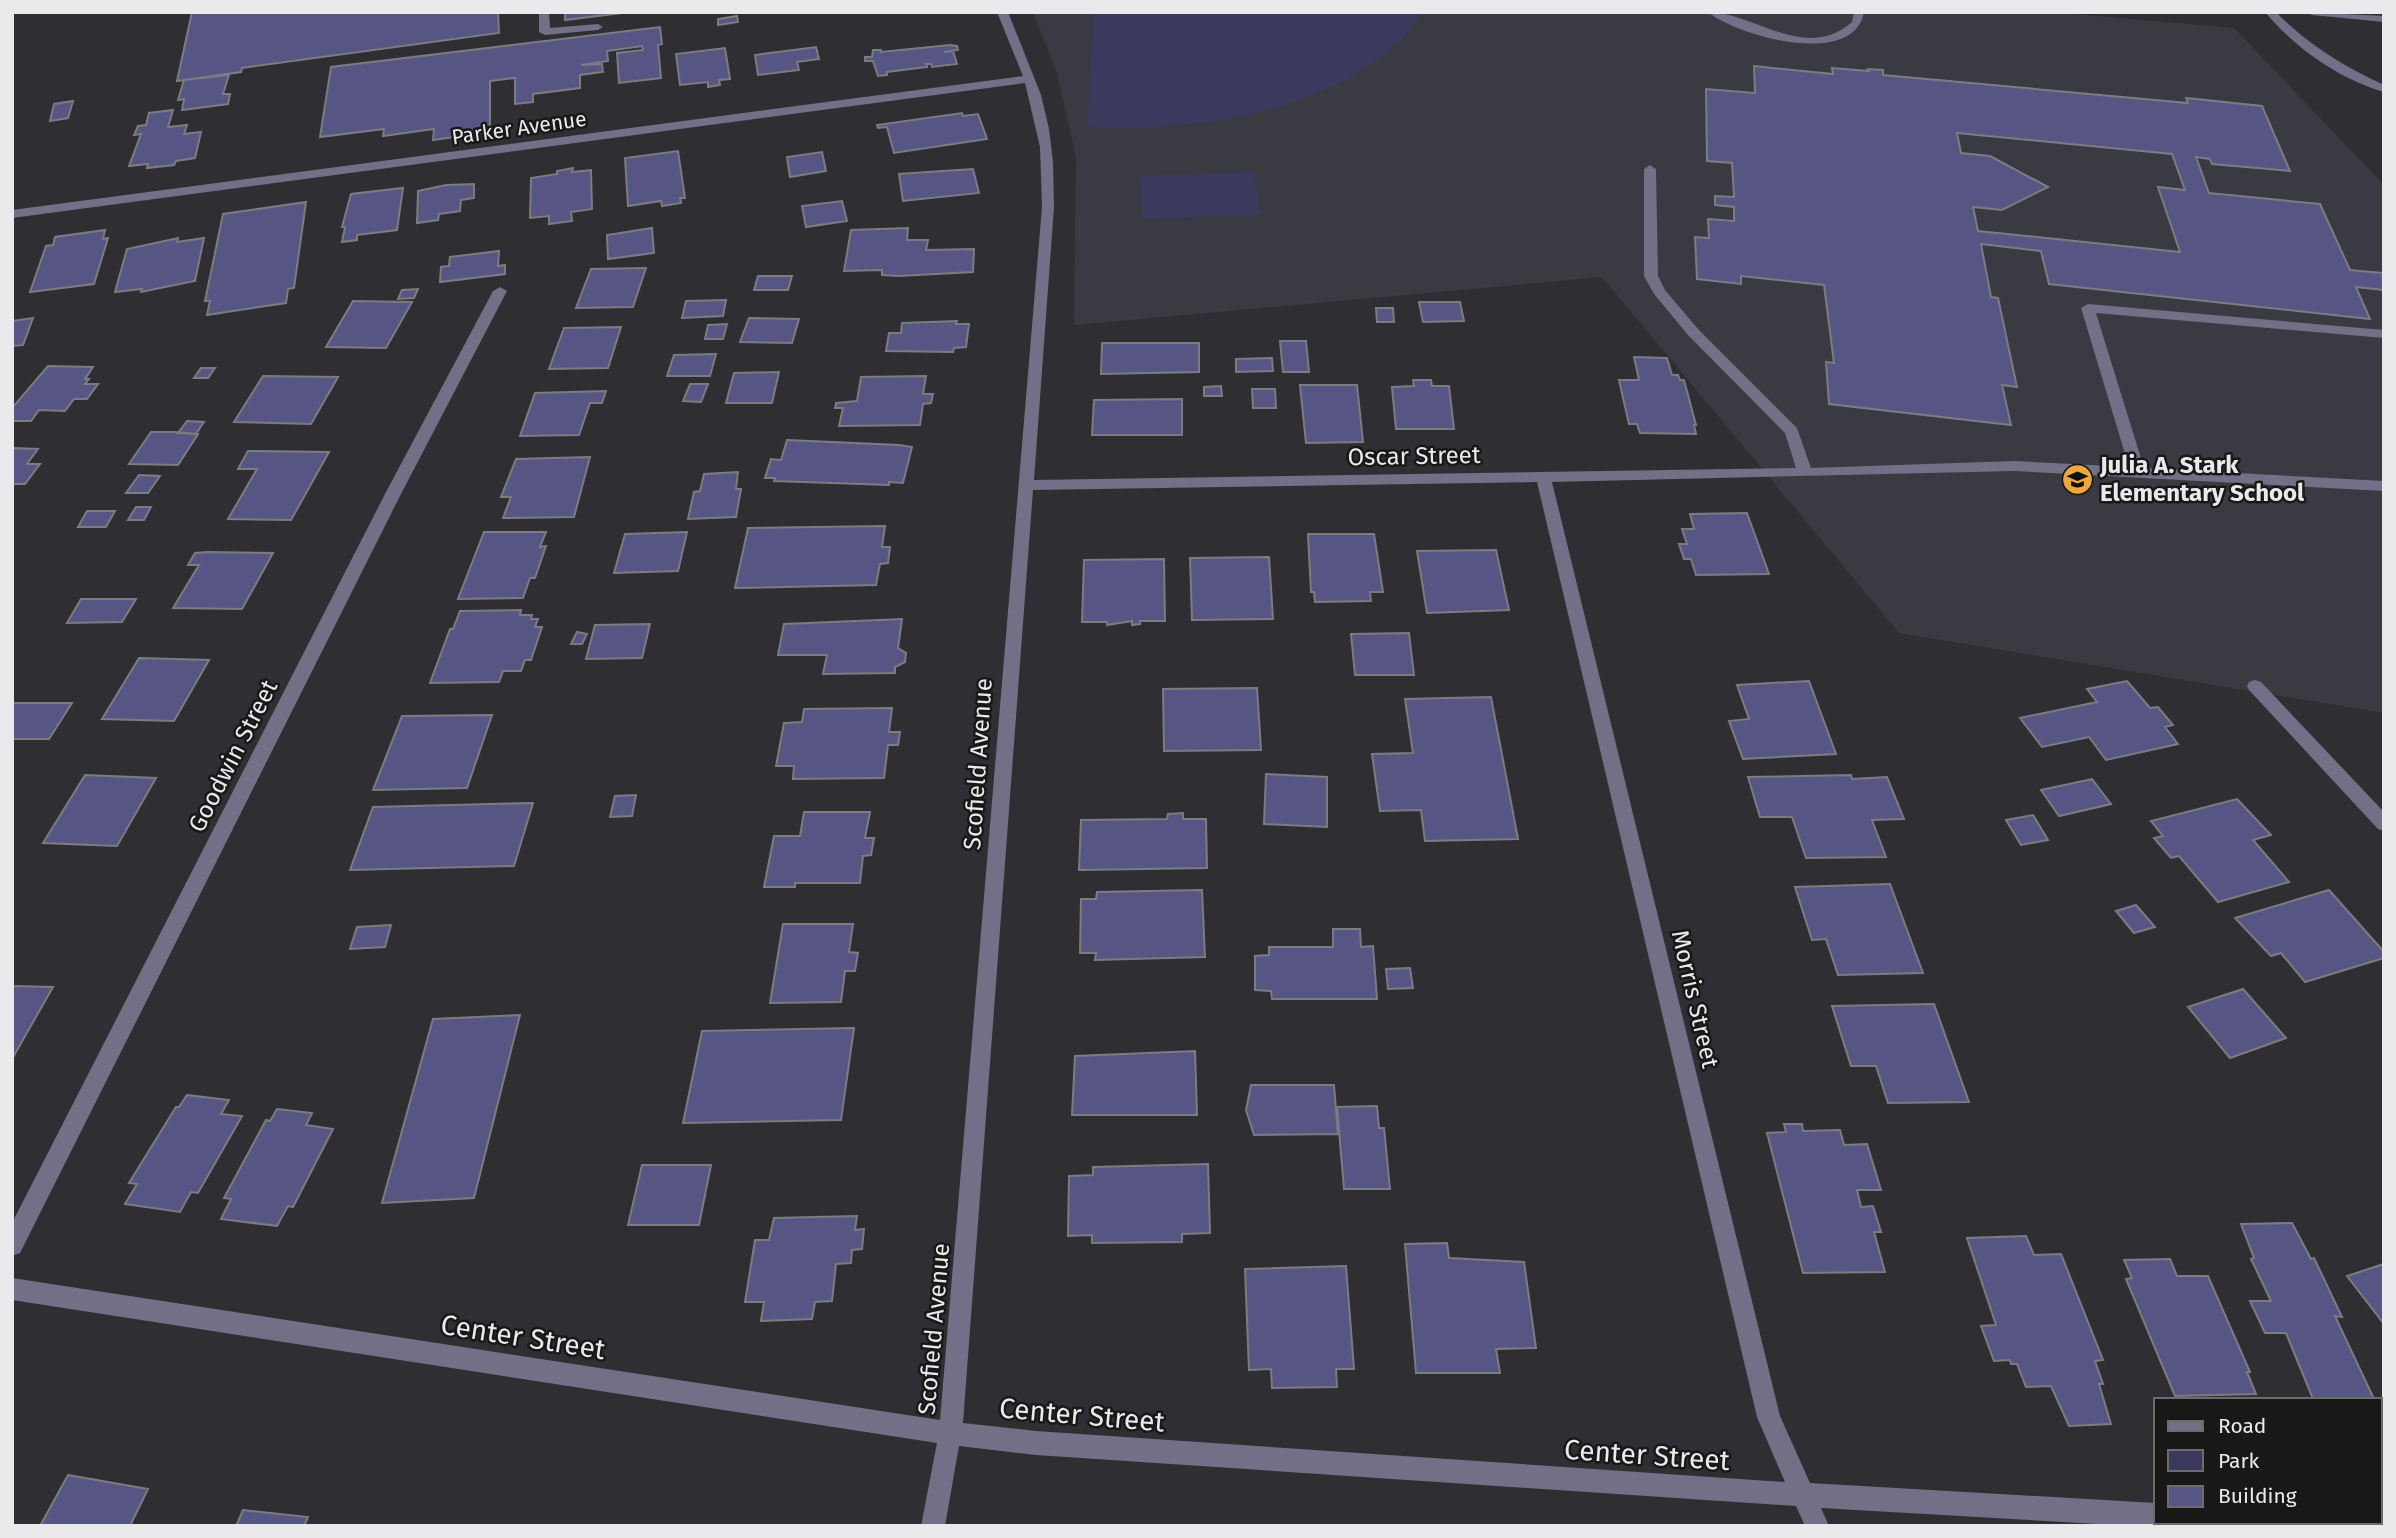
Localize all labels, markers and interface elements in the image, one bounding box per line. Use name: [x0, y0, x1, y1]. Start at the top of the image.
street label: Parker Avenue: [450, 106, 588, 150]
street label: Oscar Street: [1347, 441, 1481, 471]
place label: Julia A. Stark Elementary School: [2099, 451, 2305, 507]
school or university icon: Julia A. Stark Elementary School: [2060, 462, 2094, 496]
street label: Goodwin Street: [183, 675, 284, 837]
street label: Scofield Avenue: [958, 677, 998, 851]
street label: Morris Street: [1666, 927, 1725, 1071]
street label: Scofield Avenue: [913, 1242, 955, 1416]
street label: Center Street: [438, 1308, 608, 1366]
street label: Center Street: [998, 1391, 1167, 1439]
legend: [2154, 1398, 2382, 1524]
text: Road: [2218, 1413, 2266, 1439]
street label: Center Street: [1563, 1433, 1732, 1477]
text: Park: [2218, 1448, 2260, 1474]
text: Building: [2218, 1483, 2297, 1509]

